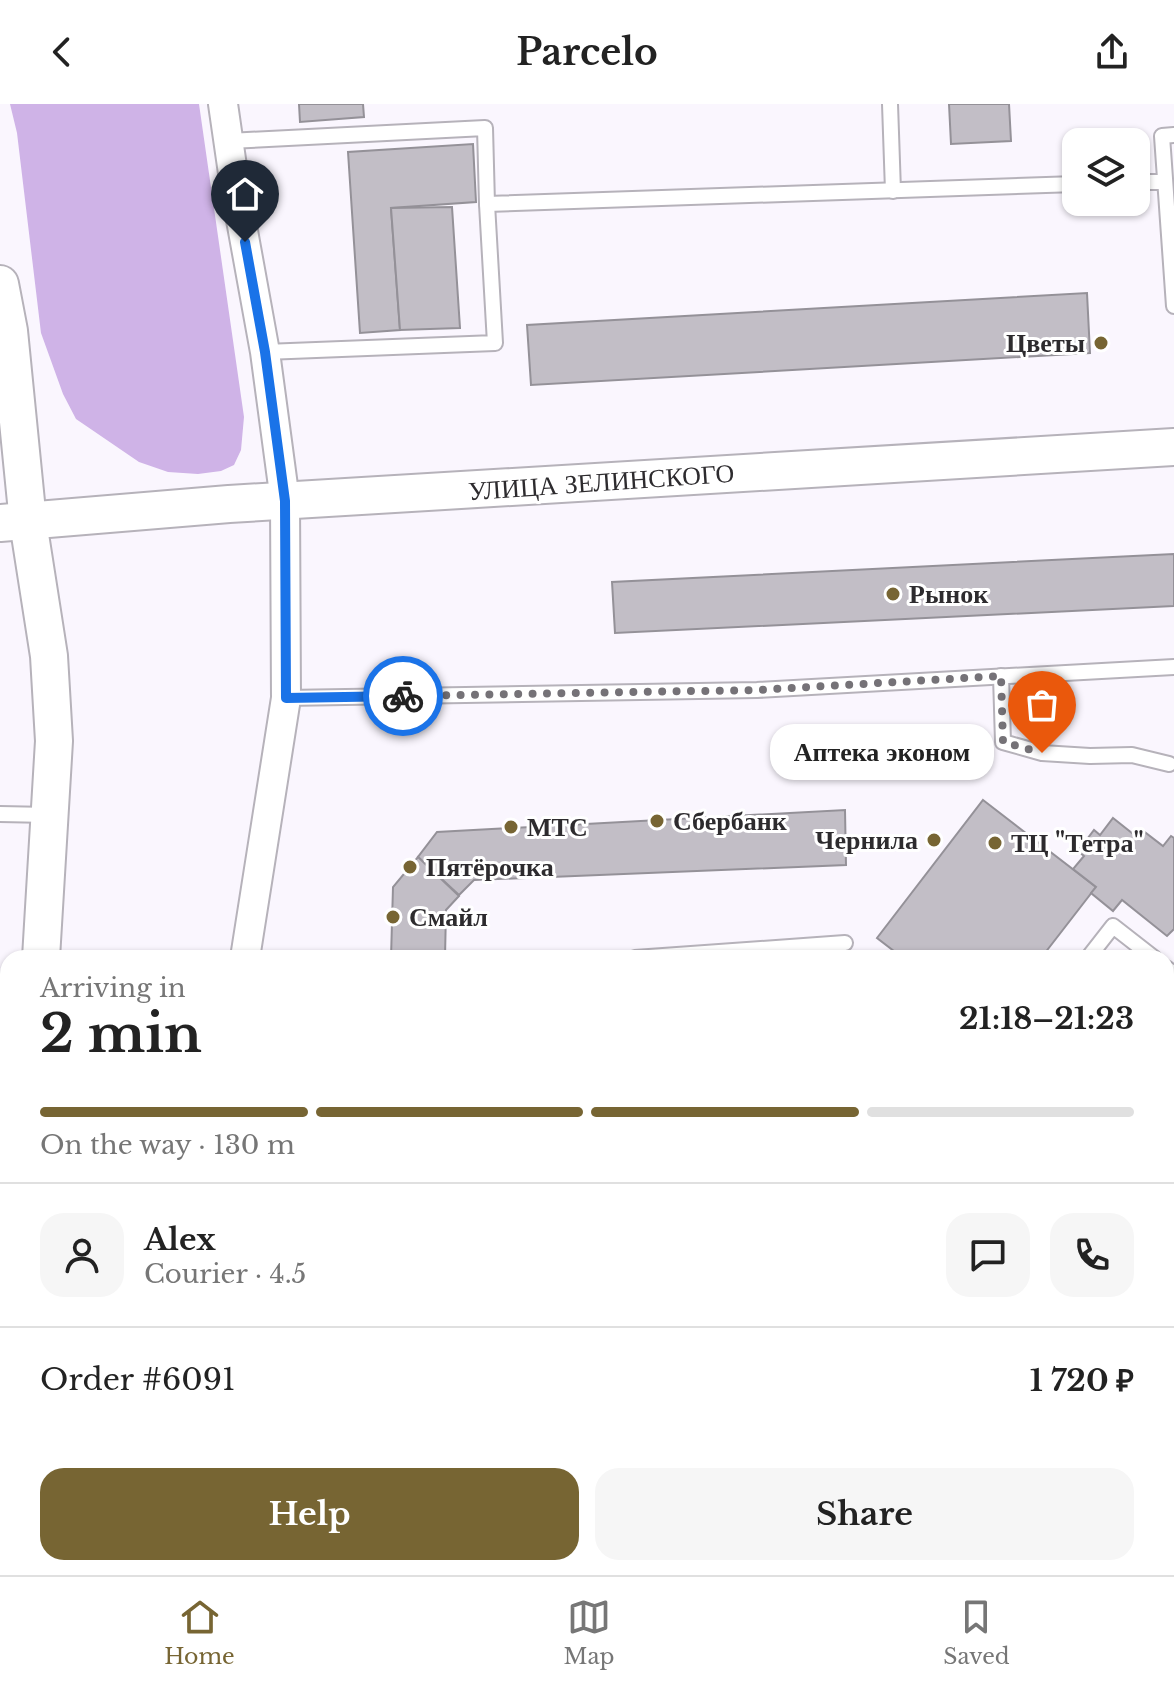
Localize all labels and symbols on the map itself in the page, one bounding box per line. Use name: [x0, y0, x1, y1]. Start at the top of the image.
pin: [211, 160, 279, 242]
place label: Цветы: [1006, 327, 1085, 359]
marker: Цветы: [1092, 334, 1110, 352]
street label: УЛИЦА ЗЕЛИНСКОГО: [467, 457, 735, 507]
place label: Рынок: [909, 578, 988, 610]
marker: Рынок: [884, 585, 902, 603]
courier: [363, 656, 443, 736]
pin: [1008, 671, 1076, 753]
callout: Аптека эконом: [770, 725, 994, 781]
place label: Сбербанк: [673, 805, 787, 837]
place label: МТС: [527, 811, 588, 843]
marker: Сбербанк: [648, 812, 666, 830]
marker: МТС: [502, 818, 520, 836]
place label: Чернила: [815, 824, 918, 856]
place label: ТЦ "Тетра": [1011, 827, 1144, 859]
marker: Чернила: [925, 831, 943, 849]
marker: ТЦ "Тетра": [986, 834, 1004, 852]
place label: Пятёрочка: [426, 851, 554, 883]
marker: Пятёрочка: [401, 858, 419, 876]
place label: Смайл: [409, 901, 488, 933]
marker: Смайл: [384, 908, 402, 926]

